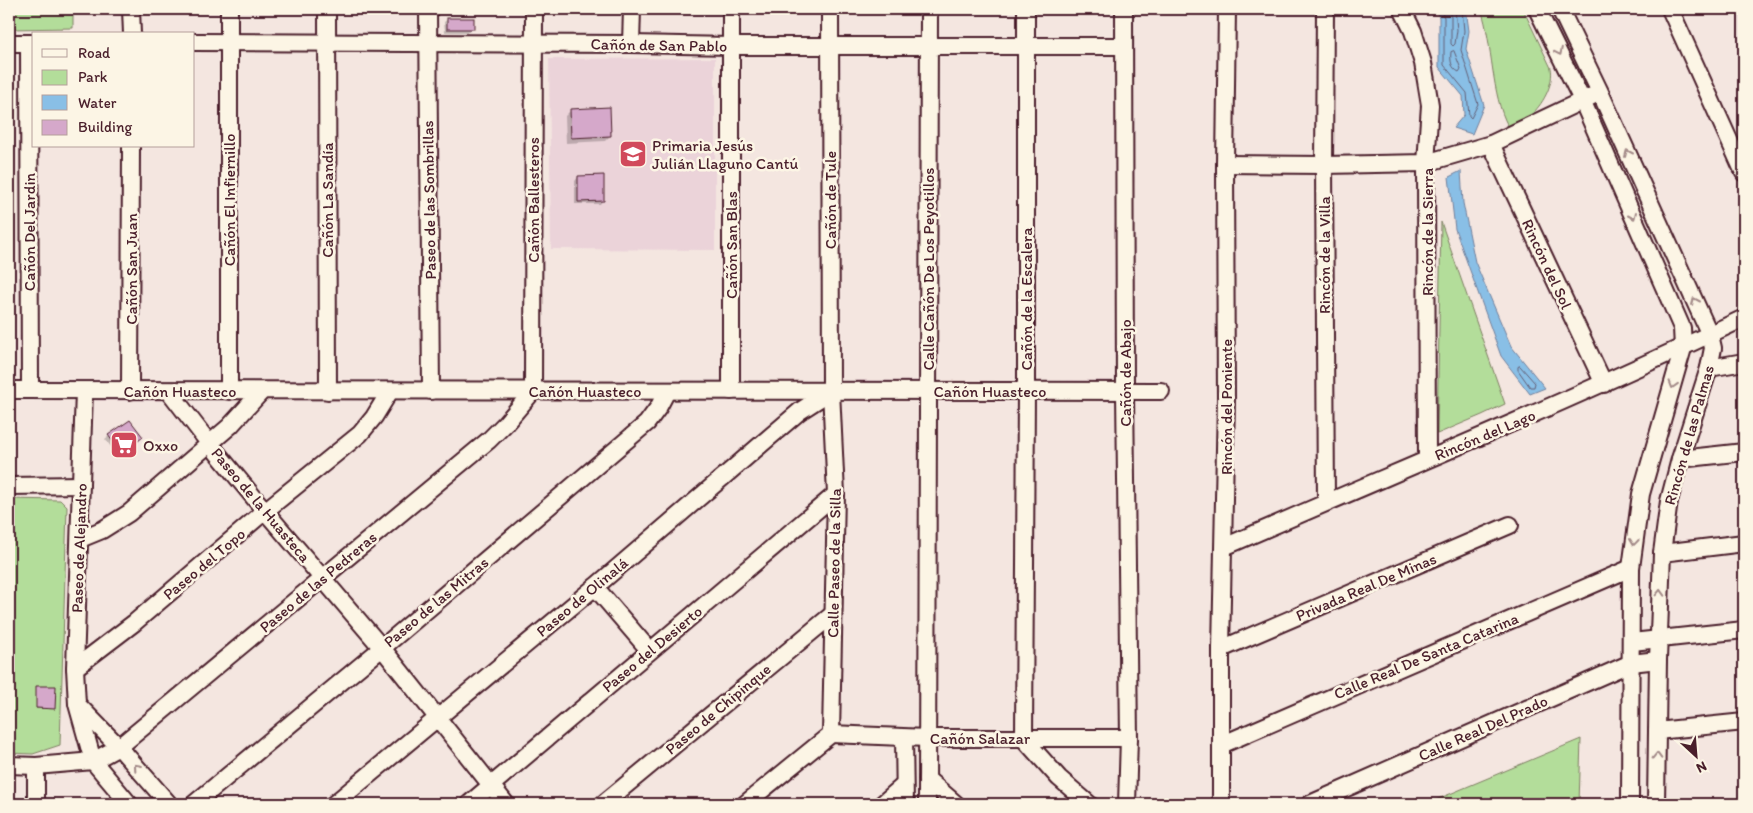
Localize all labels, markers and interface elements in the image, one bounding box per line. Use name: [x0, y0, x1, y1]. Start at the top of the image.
legend: [32, 32, 195, 148]
street label: Cañón de San Pablo: [591, 34, 727, 56]
text: Road: [78, 44, 111, 62]
one-way arrow: [1553, 47, 1563, 56]
text: Park: [78, 68, 108, 86]
text: Water: [78, 94, 117, 112]
text: Building: [78, 118, 132, 136]
street label: Paseo de las Sombrillas: [418, 120, 440, 280]
street label: Cañón El Infiernillo: [220, 134, 239, 266]
place label: Primaria Jesús Julián Llaguno Cantú: [652, 136, 799, 173]
street label: Cañón Ballesteros: [524, 137, 543, 263]
school or university icon: Primaria Jesús Julián Llaguno Cantú: [618, 139, 648, 169]
street label: Cañón La Sandía: [318, 142, 337, 258]
one-way arrow: [1623, 149, 1634, 158]
street label: Cañón de Tule: [821, 151, 840, 249]
street label: Calle Cañón De Los Peyotillos: [919, 167, 938, 371]
street label: Rincón de la Sierra: [1418, 168, 1437, 296]
street label: Cañón Del Jardin: [20, 172, 39, 291]
street label: Cañón San Blas: [722, 191, 741, 299]
street label: Rincón de la Villa: [1315, 195, 1334, 314]
one-way arrow: [1627, 211, 1638, 220]
street label: Cañón San Juan: [122, 213, 141, 325]
street label: Rincón del Sol: [1518, 216, 1576, 312]
street label: Cañón de la Escalera: [1017, 227, 1036, 371]
one-way arrow: [1690, 297, 1701, 306]
street label: Cañón de Abajo: [1116, 319, 1135, 427]
street label: Rincón del Poniente: [1217, 339, 1236, 475]
street label: Rincón de las Palmas: [1660, 363, 1718, 507]
one-way arrow: [1669, 380, 1679, 388]
street label: Cañón Huasteco: [123, 382, 237, 401]
street label: Cañón Huasteco: [528, 382, 642, 401]
street label: Cañón Huasteco: [933, 382, 1047, 401]
street label: Rincón del Lago: [1432, 405, 1538, 465]
supermarket icon: Oxxo: [109, 430, 139, 460]
place label: Oxxo: [143, 436, 178, 455]
street label: Paseo de la Huasteca: [207, 444, 315, 567]
street label: Paseo de Alejandro: [67, 483, 91, 613]
street label: Calle Paseo de la Silla: [823, 487, 845, 638]
street label: Paseo del Topo: [159, 524, 249, 604]
street label: Paseo de las Pedreras: [256, 527, 380, 637]
one-way arrow: [1629, 538, 1640, 546]
street label: Privada Real De Minas: [1293, 549, 1439, 625]
street label: Paseo de las Mitras: [380, 553, 492, 651]
street label: Paseo de Olinalá: [532, 553, 632, 641]
one-way arrow: [1655, 589, 1665, 596]
street label: Paseo del Desierto: [598, 602, 706, 696]
street label: Calle Real De Santa Catarina: [1331, 608, 1521, 703]
street label: Paseo de Chipinque: [661, 659, 775, 759]
street label: Calle Real Del Prado: [1415, 691, 1551, 765]
street label: Cañón Salazar: [930, 729, 1031, 748]
north arrow: [1670, 730, 1720, 780]
one-way arrow: [1652, 751, 1662, 759]
text: N: [1694, 758, 1709, 777]
one-way arrow: [133, 764, 142, 773]

